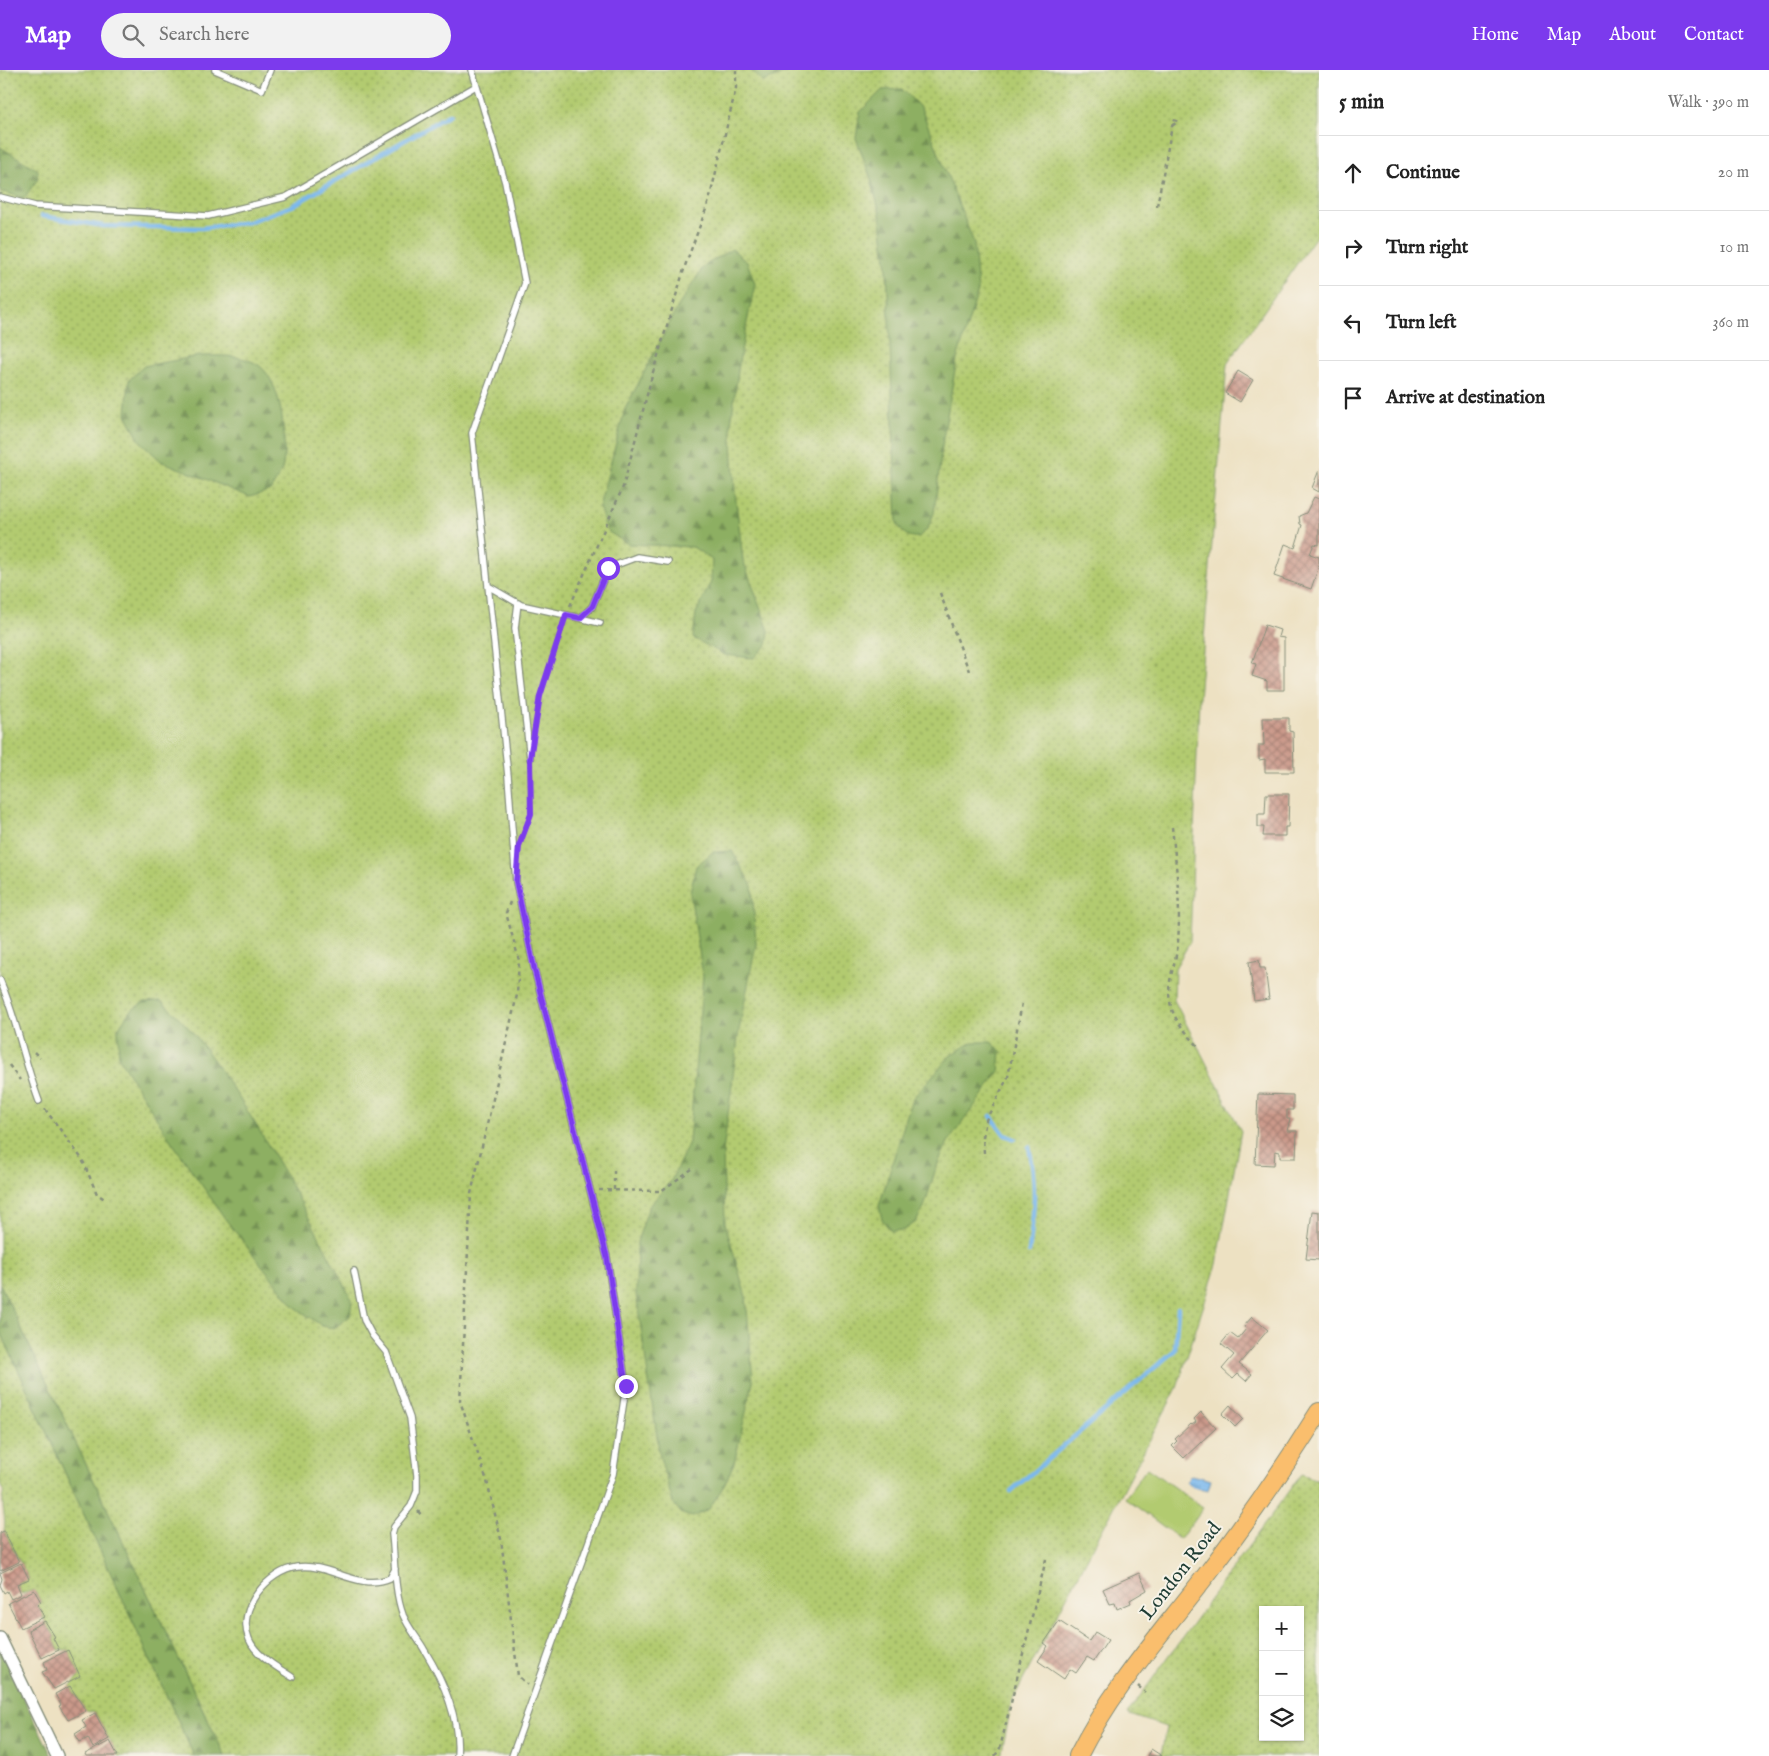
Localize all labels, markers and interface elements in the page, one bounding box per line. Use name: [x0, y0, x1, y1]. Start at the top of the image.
search box: [101, 13, 451, 58]
text: Map: [25, 20, 71, 51]
icon: search: [119, 21, 147, 49]
text: Search here: [159, 23, 250, 47]
text: Home: [1472, 24, 1519, 47]
text: Map: [1547, 24, 1581, 47]
text: About: [1609, 24, 1656, 47]
text: Contact: [1684, 24, 1744, 47]
text: 5 min: [1339, 89, 1384, 116]
text: Walk · 390 m: [1668, 93, 1749, 113]
icon: ahead: [1339, 159, 1367, 187]
text: Continue: [1386, 161, 1460, 185]
text: 20 m: [1718, 163, 1749, 183]
icon: right: [1339, 234, 1367, 262]
text: Turn right: [1386, 236, 1468, 260]
text: 10 m: [1719, 238, 1749, 258]
icon: left: [1339, 309, 1367, 337]
text: Turn left: [1386, 311, 1457, 335]
text: 360 m: [1713, 313, 1749, 333]
icon: arrive: [1339, 384, 1367, 412]
text: Arrive at destination: [1386, 386, 1545, 410]
route start: [597, 557, 620, 580]
route end: [615, 1375, 638, 1398]
street label: London Road: [1135, 1517, 1227, 1625]
map controls: [1259, 1606, 1304, 1741]
button: +: [1259, 1606, 1304, 1651]
button: −: [1259, 1651, 1304, 1696]
button: layers: [1259, 1696, 1304, 1741]

